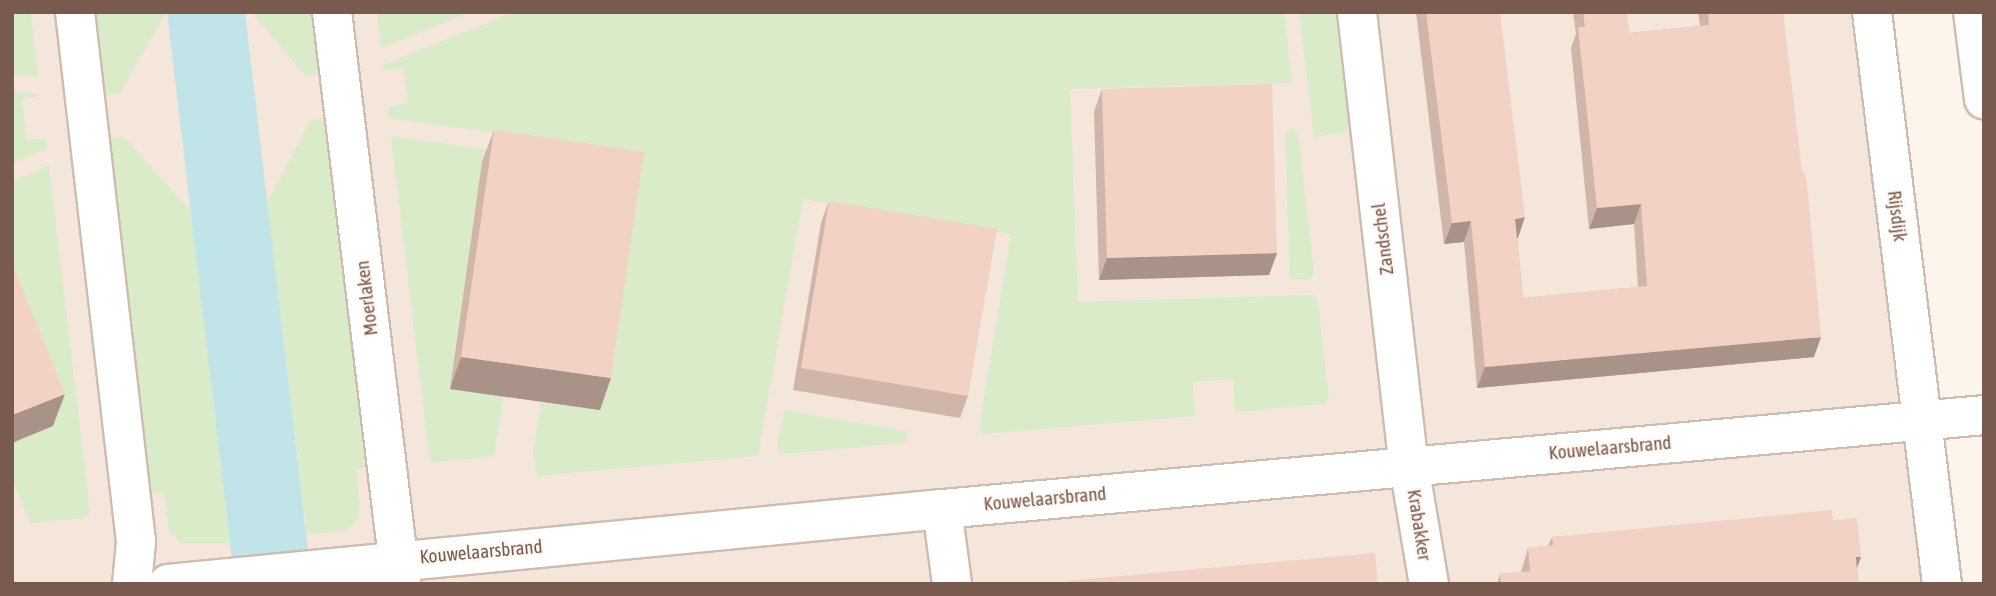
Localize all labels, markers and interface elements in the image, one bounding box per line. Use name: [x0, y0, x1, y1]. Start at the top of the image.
street label: Rijsdijk: [1883, 189, 1911, 243]
street label: Zandschel: [1367, 202, 1399, 276]
street label: Moerlaken: [351, 259, 383, 337]
street label: Kouwelaarsbrand: [1548, 431, 1672, 465]
street label: Kouwelaarsbrand: [983, 482, 1107, 516]
street label: Krabakker: [1402, 488, 1436, 562]
street label: Kouwelaarsbrand: [419, 535, 543, 569]

